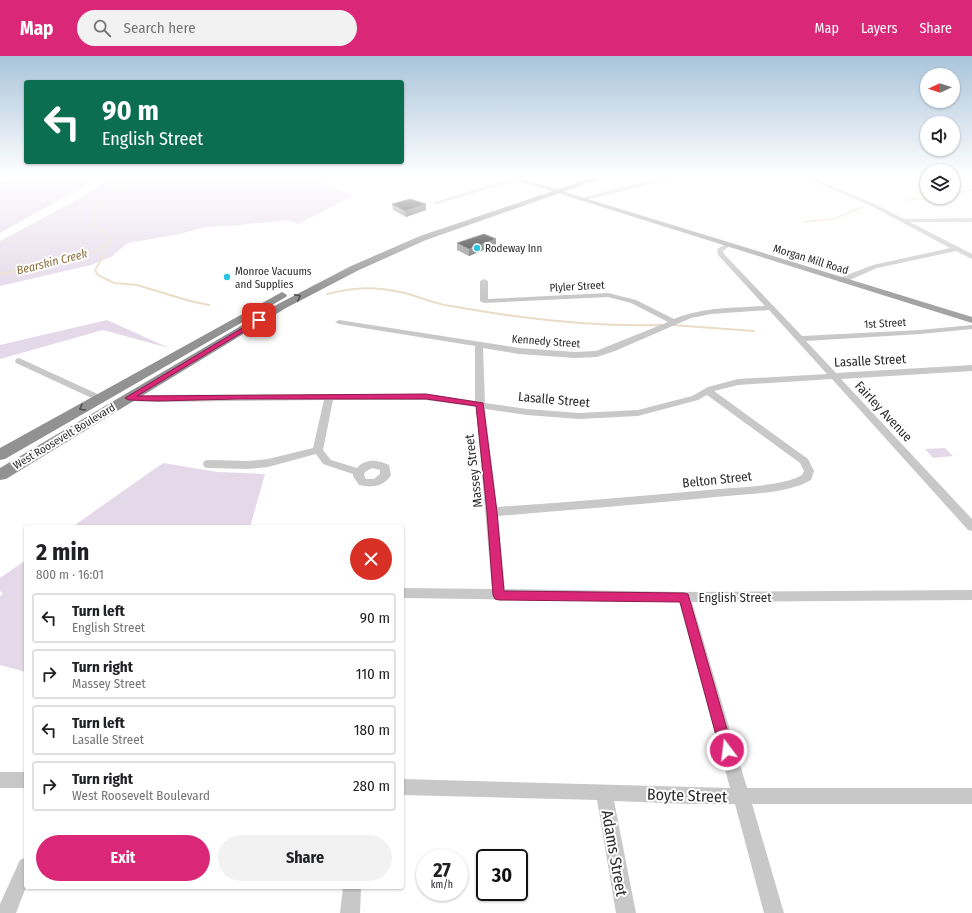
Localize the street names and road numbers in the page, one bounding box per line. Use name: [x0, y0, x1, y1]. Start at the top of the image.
street label: Morgan Mill Road: [772, 242, 850, 277]
street label: Plyler Street: [549, 279, 605, 294]
street label: 1st Street: [864, 316, 907, 331]
street label: Kennedy Street: [511, 333, 581, 350]
street label: Lasalle Street: [834, 351, 907, 370]
street label: Fairley Avenue: [852, 378, 915, 445]
street label: Lasalle Street: [517, 389, 591, 410]
street label: West Roosevelt Boulevard: [11, 401, 118, 472]
street label: Massey Street: [461, 433, 485, 508]
street label: Belton Street: [682, 468, 753, 491]
street label: English Street: [698, 590, 772, 605]
street label: Boyte Street: [647, 785, 728, 806]
street label: Adams Street: [598, 809, 632, 898]

